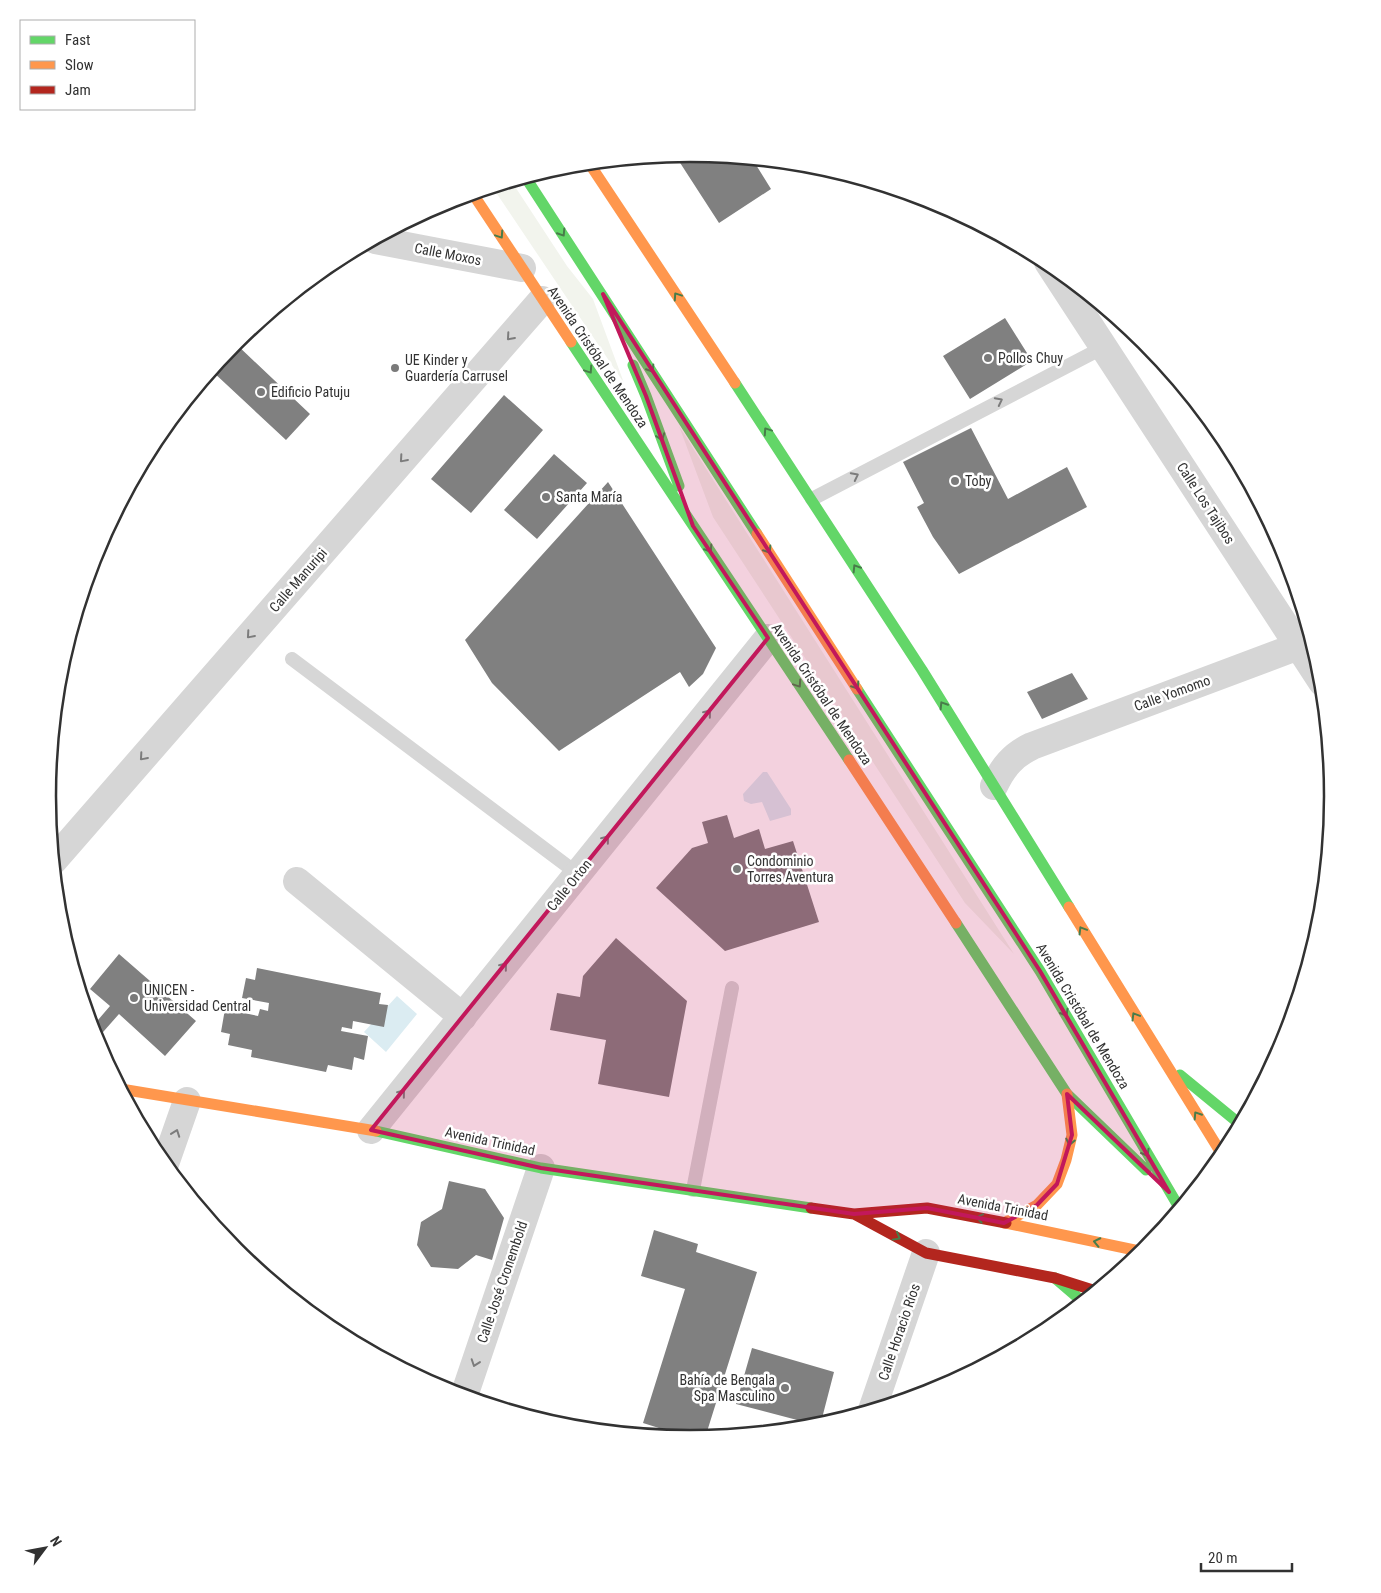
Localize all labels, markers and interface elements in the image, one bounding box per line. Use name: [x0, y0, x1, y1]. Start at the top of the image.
legend: [20, 20, 195, 110]
text: Fast: [65, 31, 90, 49]
text: Slow: [65, 56, 94, 74]
text: Jam: [65, 81, 91, 99]
one-way arrow: [556, 228, 566, 237]
one-way arrow: [493, 229, 503, 238]
street label: Calle Moxos: [413, 240, 483, 268]
street label: Avenida Cristóbal de Mendoza: [545, 283, 651, 431]
one-way arrow: [674, 292, 683, 302]
one-way arrow: [506, 331, 515, 340]
place label: Pollos Chuy: [998, 350, 1063, 366]
place label: UE Kinder y Guardería Carrusel: [405, 352, 508, 384]
marker: Pollos Chuy: [982, 352, 994, 364]
marker: UE Kinder y Guardería Carrusel: [389, 362, 401, 374]
one-way arrow: [583, 364, 592, 374]
one-way arrow: [645, 364, 654, 373]
place label: Edificio Patuju: [271, 384, 350, 400]
marker: Edificio Patuju: [255, 386, 267, 398]
one-way arrow: [994, 397, 1003, 407]
one-way arrow: [764, 428, 773, 437]
one-way arrow: [655, 432, 665, 440]
one-way arrow: [400, 454, 409, 463]
street label: Calle Los Tajibos: [1174, 459, 1238, 547]
one-way arrow: [850, 472, 859, 482]
place label: Toby: [965, 473, 991, 489]
marker: Toby: [949, 475, 961, 487]
place label: Santa María: [556, 489, 622, 505]
marker: Santa María: [540, 491, 552, 503]
one-way arrow: [702, 543, 712, 552]
one-way arrow: [762, 544, 771, 553]
street label: Calle Manuripi: [266, 545, 330, 615]
one-way arrow: [853, 564, 862, 573]
street label: Avenida Cristóbal de Mendoza: [769, 620, 875, 768]
one-way arrow: [247, 629, 256, 638]
street label: Calle Yomomo: [1132, 672, 1212, 714]
one-way arrow: [792, 679, 801, 688]
one-way arrow: [850, 681, 859, 690]
one-way arrow: [940, 701, 949, 710]
one-way arrow: [702, 710, 710, 719]
one-way arrow: [141, 751, 149, 760]
one-way arrow: [600, 836, 609, 845]
place label: Condominio Torres Aventura: [747, 853, 834, 885]
street label: Calle Orton: [543, 856, 595, 914]
marker: Condominio Torres Aventura: [731, 863, 743, 875]
one-way arrow: [1079, 927, 1088, 936]
street label: Avenida Cristóbal de Mendoza: [1033, 940, 1133, 1092]
one-way arrow: [498, 963, 506, 972]
place label: UNICEN - Universidad Central: [144, 982, 251, 1014]
marker: UNICEN - Universidad Central: [128, 992, 140, 1004]
one-way arrow: [1058, 1007, 1068, 1016]
one-way arrow: [1131, 1013, 1141, 1022]
one-way arrow: [396, 1089, 405, 1098]
one-way arrow: [1194, 1111, 1203, 1121]
street label: Avenida Trinidad: [444, 1124, 536, 1158]
one-way arrow: [170, 1129, 180, 1137]
one-way arrow: [1065, 1138, 1076, 1147]
one-way arrow: [1140, 1148, 1150, 1157]
street label: Avenida Trinidad: [957, 1190, 1049, 1224]
one-way arrow: [975, 1214, 984, 1224]
street label: Calle José Cronembold: [474, 1219, 530, 1345]
one-way arrow: [891, 1231, 900, 1241]
one-way arrow: [1092, 1237, 1101, 1247]
street label: Calle Horacio Ríos: [875, 1281, 923, 1383]
one-way arrow: [471, 1359, 481, 1367]
place label: Bahía de Bengala Spa Masculino: [679, 1372, 775, 1404]
marker: Bahía de Bengala Spa Masculino: [779, 1382, 791, 1394]
north arrow: [20, 1523, 70, 1573]
text: N: [47, 1533, 65, 1549]
scale bar: [1201, 1540, 1292, 1572]
text: 20 m: [1208, 1549, 1238, 1567]

